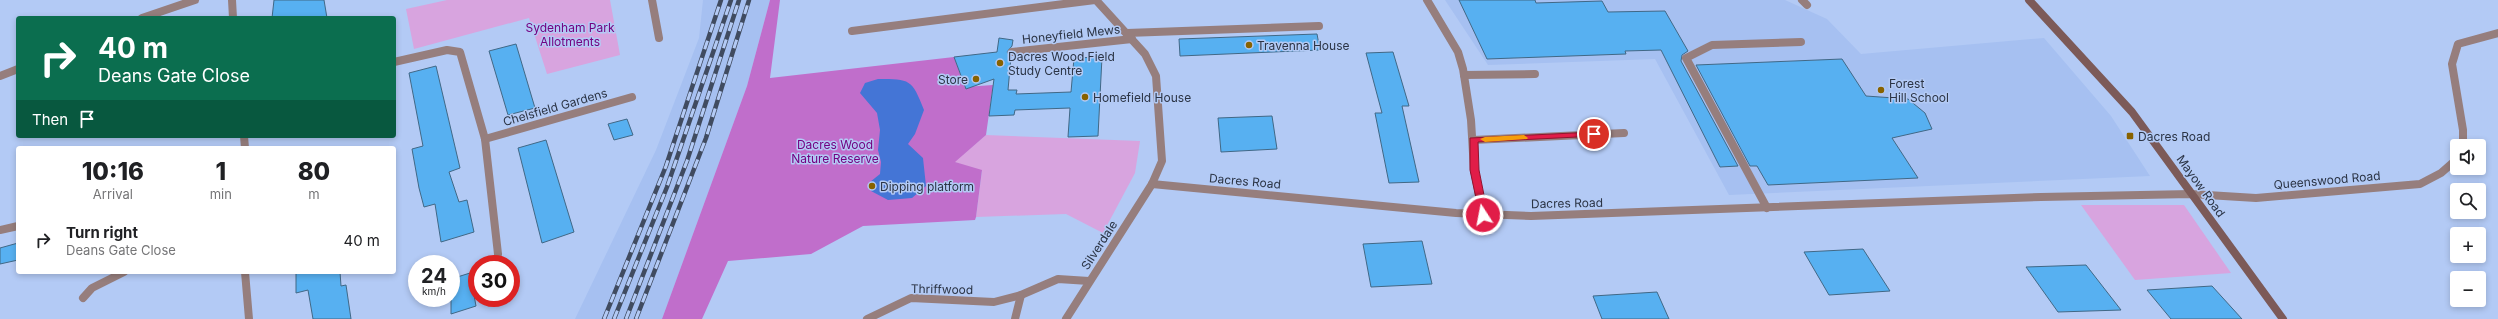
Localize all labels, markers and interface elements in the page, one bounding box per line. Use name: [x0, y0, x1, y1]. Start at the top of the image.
park label: Sydenham Park Allotments: [525, 20, 615, 49]
street label: Honeyfield Mews: [1021, 21, 1121, 47]
text: 40 m: [98, 31, 168, 65]
icon: right: [32, 32, 84, 84]
place label: Travenna House: [1257, 38, 1349, 53]
marker: Travenna House: [1244, 40, 1254, 50]
place label: Dacres Wood Field Study Centre: [1008, 49, 1115, 78]
marker: Dacres Wood Field Study Centre: [995, 58, 1005, 68]
text: Deans Gate Close: [98, 65, 250, 86]
place label: Store: [938, 72, 968, 87]
marker: Store: [971, 74, 981, 84]
place label: Forest Hill School: [1889, 76, 1949, 105]
street label: Chelsfield Gardens: [501, 85, 609, 129]
marker: Forest Hill School: [1876, 85, 1886, 95]
place label: Homefield House: [1093, 90, 1191, 105]
marker: Homefield House: [1080, 92, 1090, 102]
icon: arrive: [76, 108, 98, 130]
text: Then: [32, 110, 68, 129]
pin: [1577, 117, 1611, 151]
icon: arrive: [1583, 123, 1605, 145]
place label: Dacres Road: [2138, 129, 2210, 144]
marker: Dacres Road: [2125, 131, 2135, 141]
park label: Dacres Wood Nature Reserve: [791, 137, 879, 166]
map controls: [2450, 139, 2486, 307]
button: sound: [2450, 139, 2486, 175]
street label: Mayow Road: [2173, 152, 2229, 220]
text: 10:16: [82, 157, 144, 186]
text: 1: [215, 157, 226, 186]
text: 80: [298, 157, 330, 186]
street label: Queenswood Road: [2273, 168, 2381, 192]
street label: Dacres Road: [1208, 170, 1282, 192]
place label: Dipping platform: [880, 179, 974, 194]
marker: Dipping platform: [867, 181, 877, 191]
button: search: [2450, 183, 2486, 219]
text: Arrival: [93, 186, 133, 202]
text: min: [210, 186, 232, 202]
text: m: [308, 186, 320, 202]
position arrow: [1462, 194, 1504, 236]
street label: Dacres Road: [1531, 195, 1603, 211]
street label: Silverdale: [1078, 218, 1120, 272]
text: Turn right: [66, 223, 138, 242]
button: +: [2450, 227, 2486, 263]
icon: right: [32, 229, 54, 251]
text: 40 m: [343, 231, 380, 250]
text: Deans Gate Close: [66, 242, 176, 258]
speed limit sign: 30: [468, 255, 520, 307]
text: 24: [421, 264, 447, 288]
button: −: [2450, 271, 2486, 307]
street label: Thriffwood: [911, 281, 973, 297]
text: km/h: [422, 285, 446, 297]

